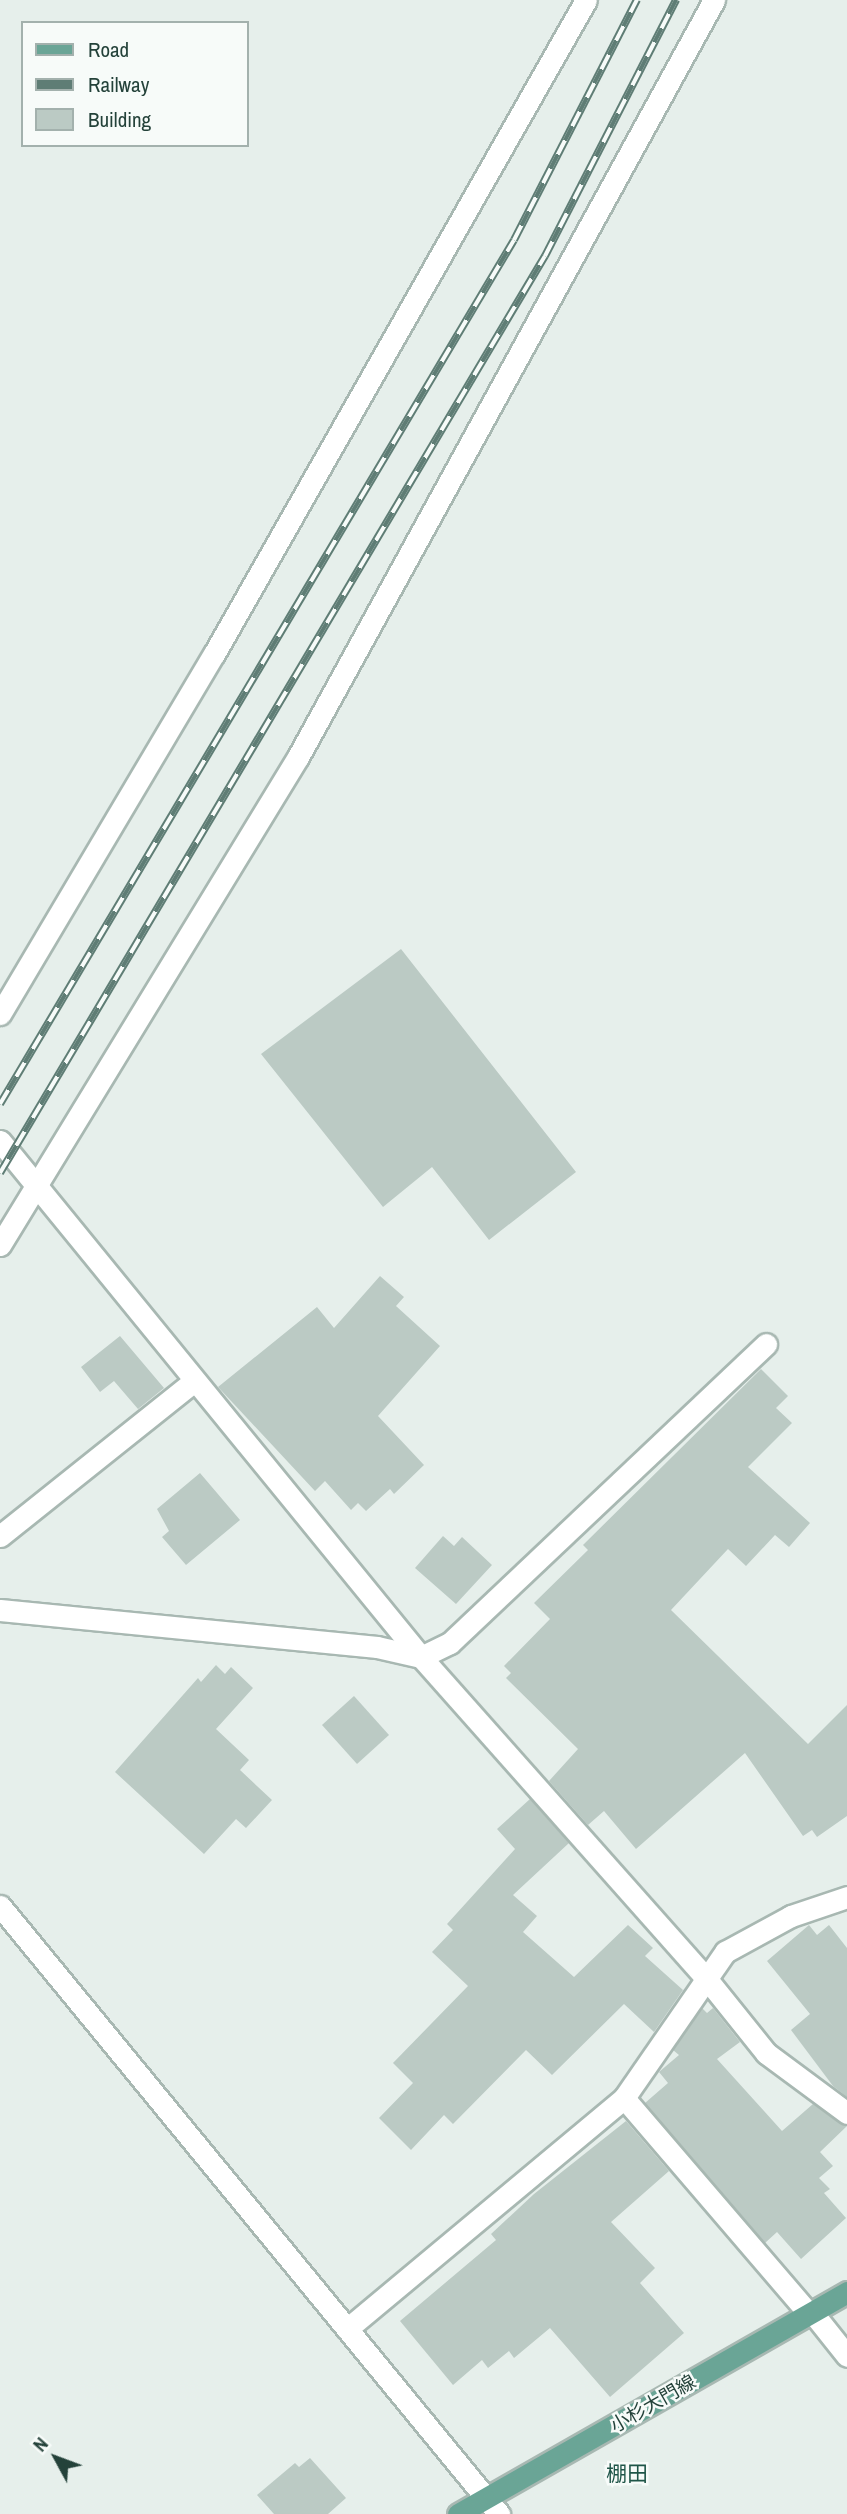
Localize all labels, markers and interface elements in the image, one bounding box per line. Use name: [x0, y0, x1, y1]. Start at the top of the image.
legend: [21, 21, 248, 147]
text: Road: [88, 35, 129, 64]
text: Railway: [88, 70, 149, 99]
text: Building: [88, 105, 151, 134]
street label: 小杉大門線: [606, 2370, 700, 2438]
north arrow: [21, 2423, 91, 2493]
text: N: [27, 2431, 54, 2457]
district label: 棚田: [606, 2461, 648, 2487]

